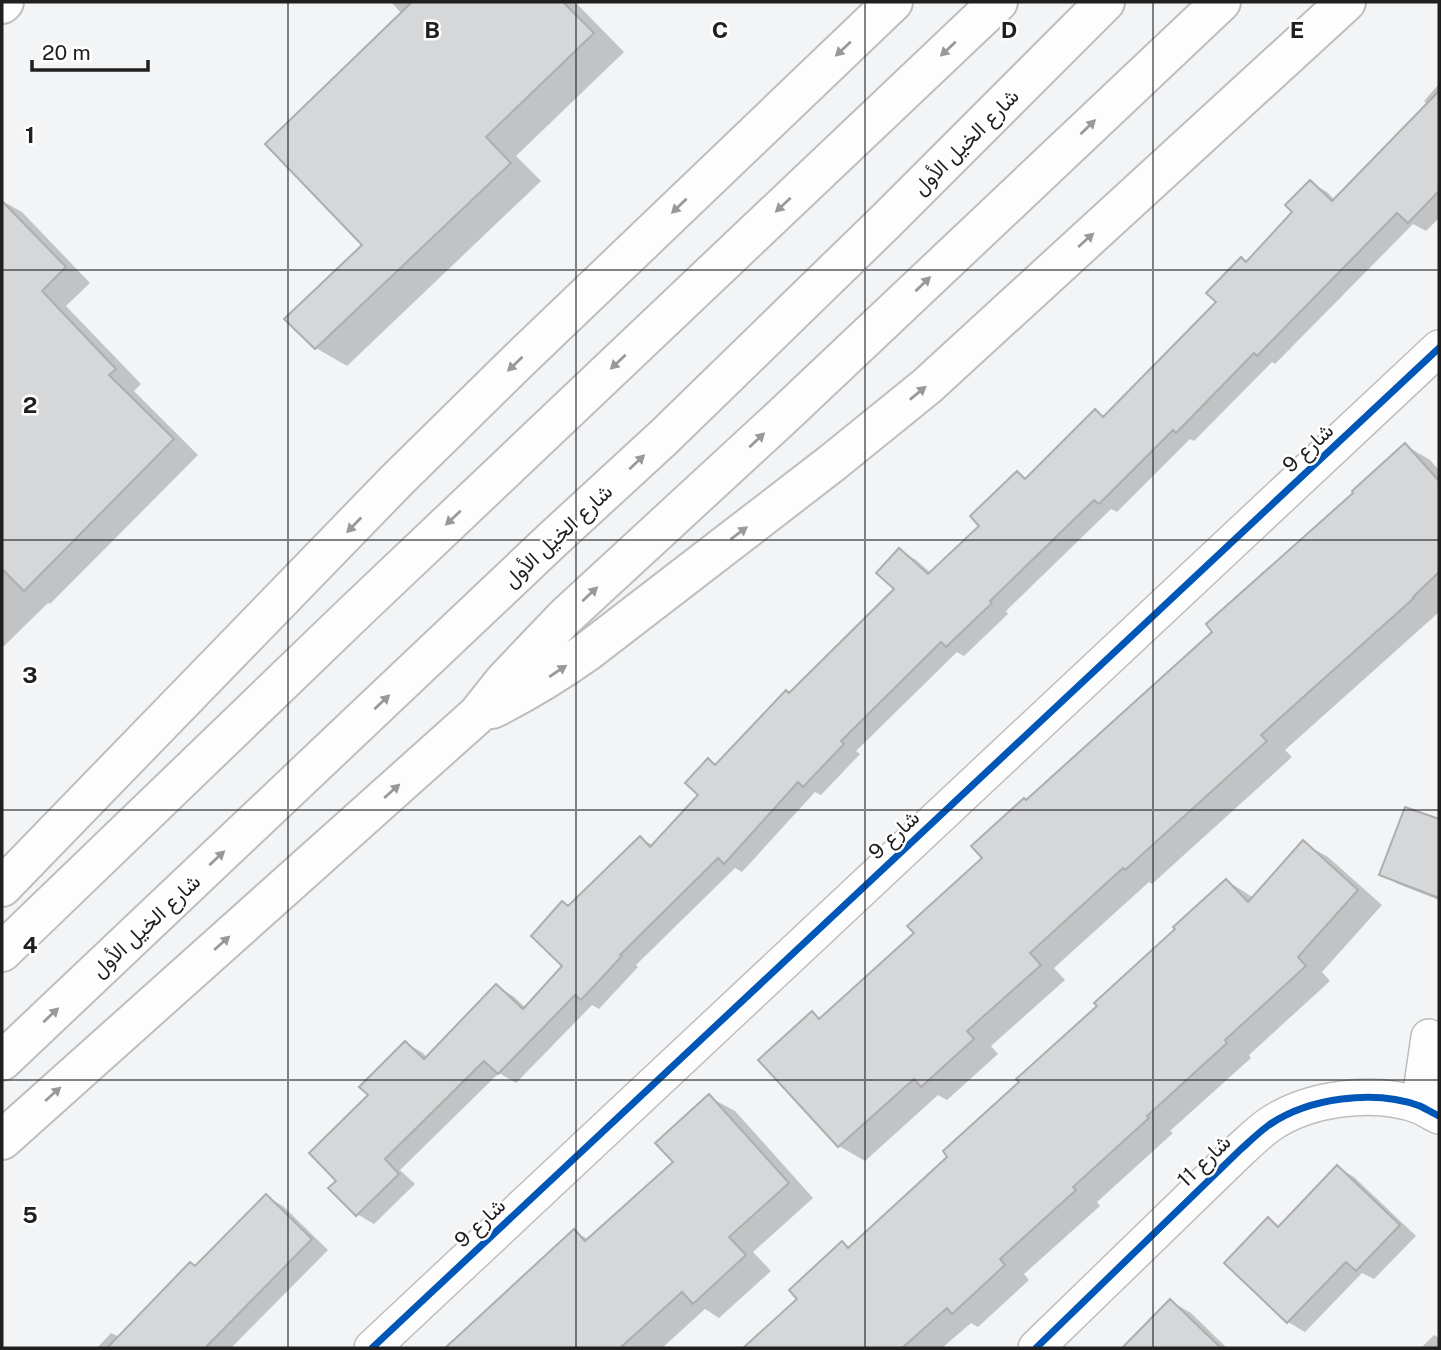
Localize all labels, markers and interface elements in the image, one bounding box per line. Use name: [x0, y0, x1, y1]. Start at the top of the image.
text: B: [424, 16, 440, 43]
text: C: [712, 16, 728, 43]
text: D: [1001, 16, 1017, 43]
text: E: [1290, 16, 1304, 43]
scale bar: [32, 28, 147, 72]
text: 20 m: [42, 40, 91, 65]
one-way arrow: [835, 40, 852, 56]
one-way arrow: [940, 40, 957, 56]
street label: شارع الخيل الأول: [907, 83, 1025, 201]
one-way arrow: [1079, 120, 1096, 136]
text: 1: [25, 121, 35, 148]
one-way arrow: [775, 197, 792, 213]
one-way arrow: [671, 198, 688, 214]
one-way arrow: [1078, 232, 1095, 248]
one-way arrow: [914, 276, 932, 292]
one-way arrow: [610, 353, 627, 369]
one-way arrow: [507, 356, 523, 372]
one-way arrow: [910, 386, 927, 401]
text: 2: [23, 391, 37, 418]
street label: شارع 9: [1277, 418, 1340, 479]
one-way arrow: [748, 432, 765, 448]
one-way arrow: [628, 454, 646, 470]
street label: شارع الخيل الأول: [498, 479, 619, 594]
one-way arrow: [445, 510, 462, 526]
one-way arrow: [347, 516, 363, 533]
one-way arrow: [730, 526, 748, 541]
one-way arrow: [581, 586, 598, 602]
text: 3: [22, 661, 38, 688]
one-way arrow: [549, 665, 568, 678]
one-way arrow: [373, 694, 390, 710]
one-way arrow: [383, 783, 401, 799]
street label: شارع 9: [863, 805, 926, 866]
one-way arrow: [208, 851, 225, 867]
street label: شارع الخيل الأول: [86, 869, 207, 984]
text: 4: [22, 931, 38, 958]
one-way arrow: [214, 936, 231, 951]
one-way arrow: [43, 1006, 60, 1023]
one-way arrow: [44, 1086, 62, 1102]
street label: شارع 11: [1172, 1129, 1237, 1193]
street label: شارع 9: [449, 1193, 512, 1254]
text: 5: [22, 1201, 38, 1228]

